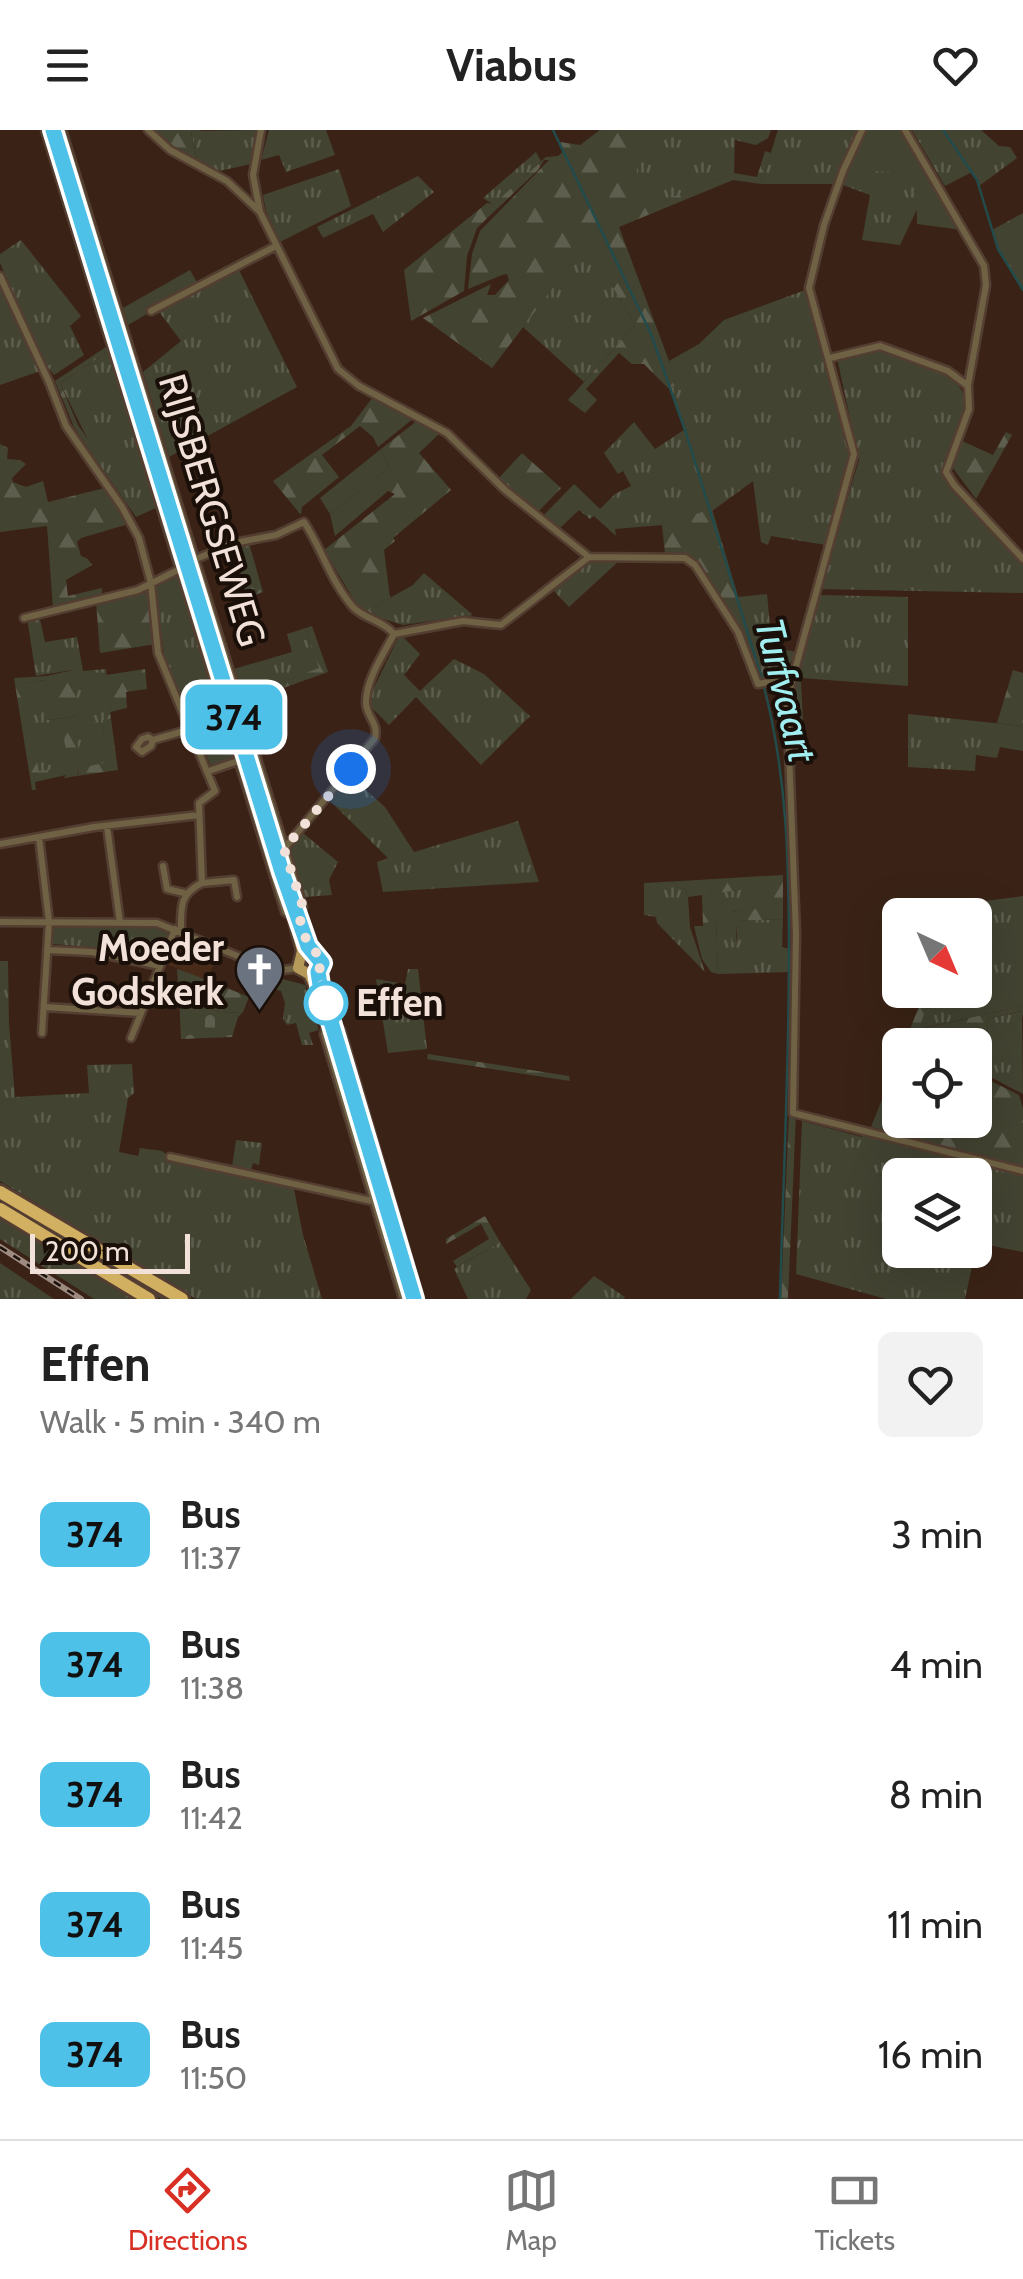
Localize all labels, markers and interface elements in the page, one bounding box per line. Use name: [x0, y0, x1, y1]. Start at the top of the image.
icon: menu: [40, 38, 95, 93]
text: Viabus: [446, 38, 577, 92]
icon: heart: [928, 38, 983, 93]
street label: RIJSBERGSEWEG: [149, 368, 276, 652]
water label: Turfvaart: [745, 613, 828, 768]
line badge: 374: [176, 684, 292, 750]
text: 374: [205, 696, 263, 739]
your location: [326, 744, 376, 794]
north arrow: [882, 898, 992, 1008]
map controls: [882, 898, 992, 1268]
place label: Moeder Godskerk: [71, 924, 225, 1015]
church icon: Moeder Godskerk: [233, 944, 285, 1012]
place label: Effen: [356, 979, 443, 1026]
marker: Effen: [305, 982, 347, 1024]
button: locate: [882, 1028, 992, 1138]
button: layers: [882, 1158, 992, 1268]
scale bar: [30, 1229, 190, 1274]
text: 200 m: [45, 1234, 130, 1268]
button: heart: [878, 1332, 983, 1437]
text: Effen: [40, 1335, 151, 1393]
text: Walk · 5 min · 340 m: [40, 1402, 321, 1441]
text: Bus: [180, 1491, 241, 1538]
text: 3 min: [891, 1511, 983, 1558]
text: 374: [66, 1513, 124, 1556]
text: 11:37: [180, 1538, 241, 1577]
text: Bus: [180, 1621, 241, 1668]
text: 4 min: [890, 1641, 983, 1688]
text: 374: [66, 1643, 124, 1686]
text: 11:38: [180, 1668, 244, 1707]
text: Bus: [180, 1751, 241, 1798]
text: 8 min: [889, 1771, 983, 1818]
text: 374: [66, 1773, 124, 1816]
text: 11:42: [180, 1798, 243, 1837]
text: Bus: [180, 1881, 241, 1928]
text: 11 min: [887, 1901, 983, 1948]
text: 374: [66, 1903, 124, 1946]
text: 11:45: [180, 1928, 243, 1967]
text: Bus: [180, 2011, 241, 2058]
text: 16 min: [878, 2031, 983, 2078]
text: 374: [66, 2033, 124, 2076]
text: 11:50: [180, 2058, 247, 2097]
tab: Directions: [128, 2163, 248, 2257]
tab: Map: [504, 2163, 559, 2257]
tab: Tickets: [814, 2163, 895, 2257]

